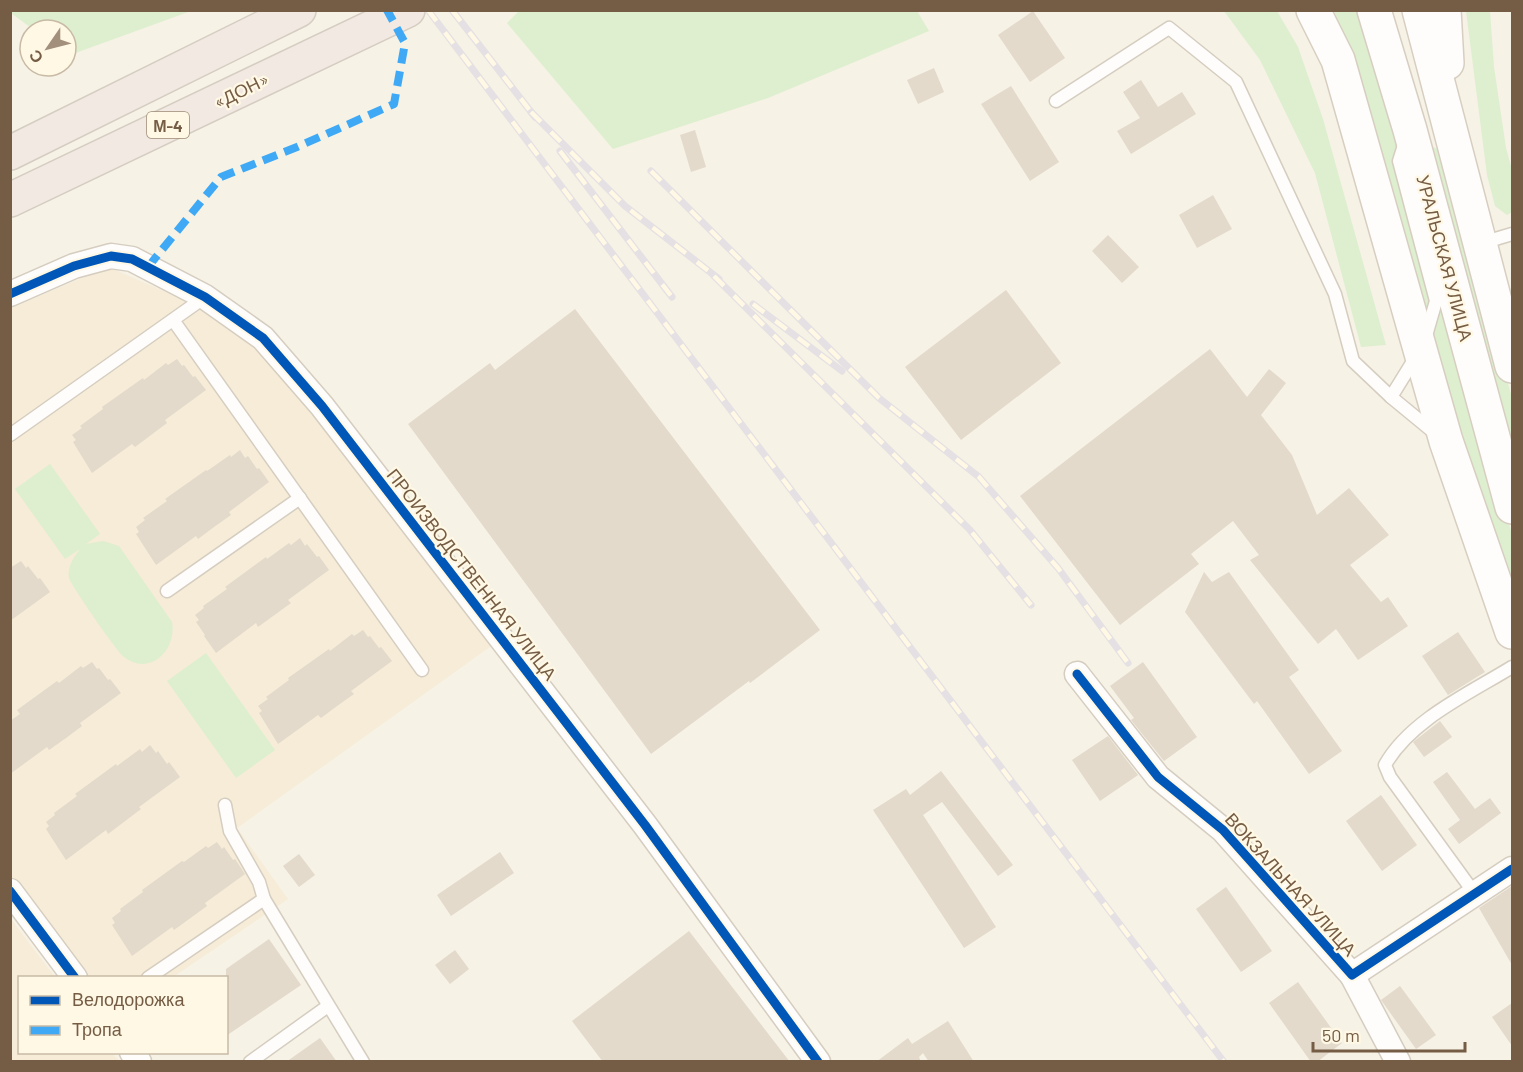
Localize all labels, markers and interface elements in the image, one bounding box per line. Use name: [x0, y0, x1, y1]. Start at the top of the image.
north arrow: [18, 18, 78, 78]
text: С: [24, 46, 46, 67]
street label: «ДОН»: [210, 67, 272, 113]
road number: М-4: [147, 112, 189, 138]
street label: УРАЛЬСКАЯ УЛИЦА: [1412, 173, 1478, 343]
street label: ПРОИЗВОДСТВЕННАЯ УЛИЦА: [383, 464, 561, 684]
street label: ВОКЗАЛЬНАЯ УЛИЦА: [1221, 808, 1361, 960]
legend: [18, 976, 228, 1054]
text: Велодорожка: [72, 988, 185, 1010]
scale bar: [1313, 1015, 1464, 1053]
text: Тропа: [72, 1018, 123, 1040]
text: 50 m: [1322, 1024, 1360, 1046]

